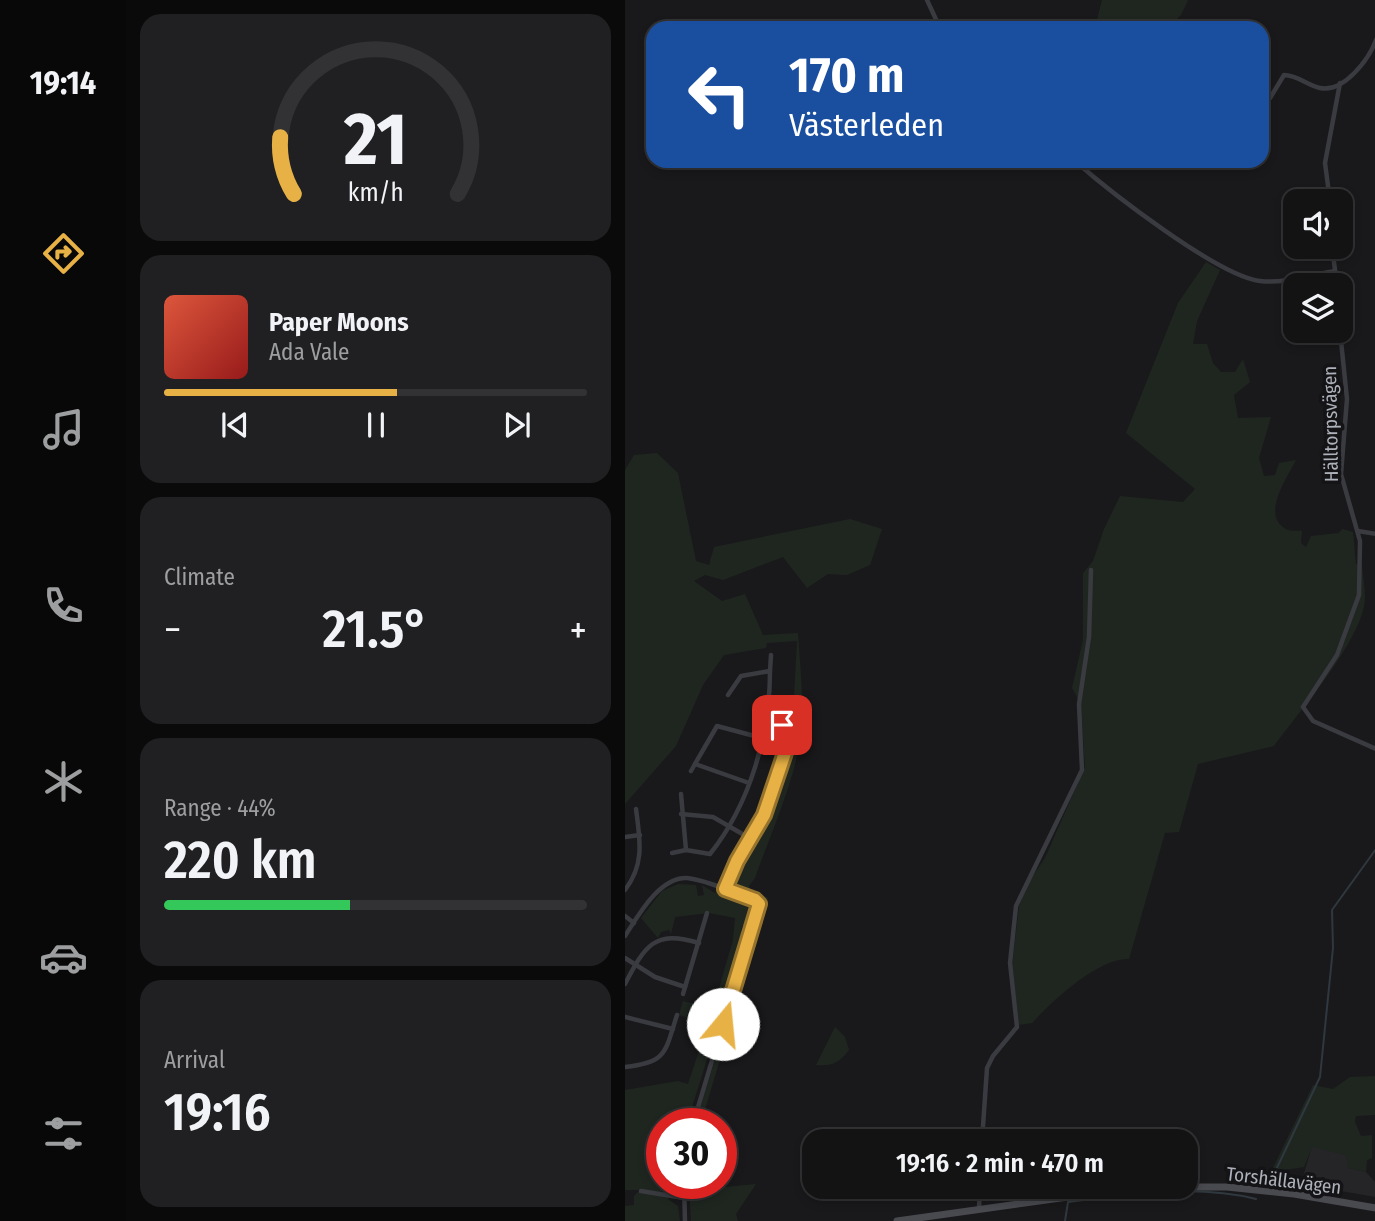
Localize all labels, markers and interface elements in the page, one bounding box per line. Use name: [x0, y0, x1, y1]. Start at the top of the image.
text: 170 m: [789, 46, 905, 105]
icon: left: [674, 49, 765, 140]
text: 19:14: [30, 64, 96, 102]
text: 21: [343, 96, 407, 183]
text: Västerleden: [789, 106, 944, 144]
text: km/h: [348, 178, 403, 208]
map controls: [1283, 189, 1353, 343]
button: sound: [1283, 189, 1353, 259]
icon: directions: [39, 229, 88, 278]
button: layers: [1283, 273, 1353, 343]
text: Paper Moons: [269, 307, 409, 338]
text: Ada Vale: [269, 338, 349, 366]
street label: Hälltorpsvägen: [1318, 366, 1343, 482]
icon: music: [39, 405, 88, 454]
icon: previous: [216, 406, 254, 444]
icon: pause: [357, 406, 395, 444]
icon: next: [498, 406, 536, 444]
text: Climate: [164, 563, 235, 591]
icon: phone: [39, 581, 88, 630]
text: 21.5°: [323, 598, 428, 661]
text: −: [164, 607, 181, 653]
text: +: [570, 607, 587, 653]
pin: [752, 695, 812, 755]
icon: arrive: [763, 706, 801, 744]
icon: climate: [39, 757, 88, 806]
text: Range · 44%: [164, 794, 276, 822]
text: 220 km: [164, 829, 317, 892]
icon: car: [39, 933, 88, 982]
position arrow: [686, 987, 760, 1061]
text: Arrival: [164, 1046, 225, 1074]
text: 19:16: [164, 1081, 271, 1144]
speed limit sign: 30: [646, 1108, 737, 1199]
icon: filters: [39, 1109, 88, 1158]
text: 19:16 · 2 min · 470 m: [896, 1148, 1104, 1179]
street label: Torshällavägen: [1225, 1162, 1343, 1199]

